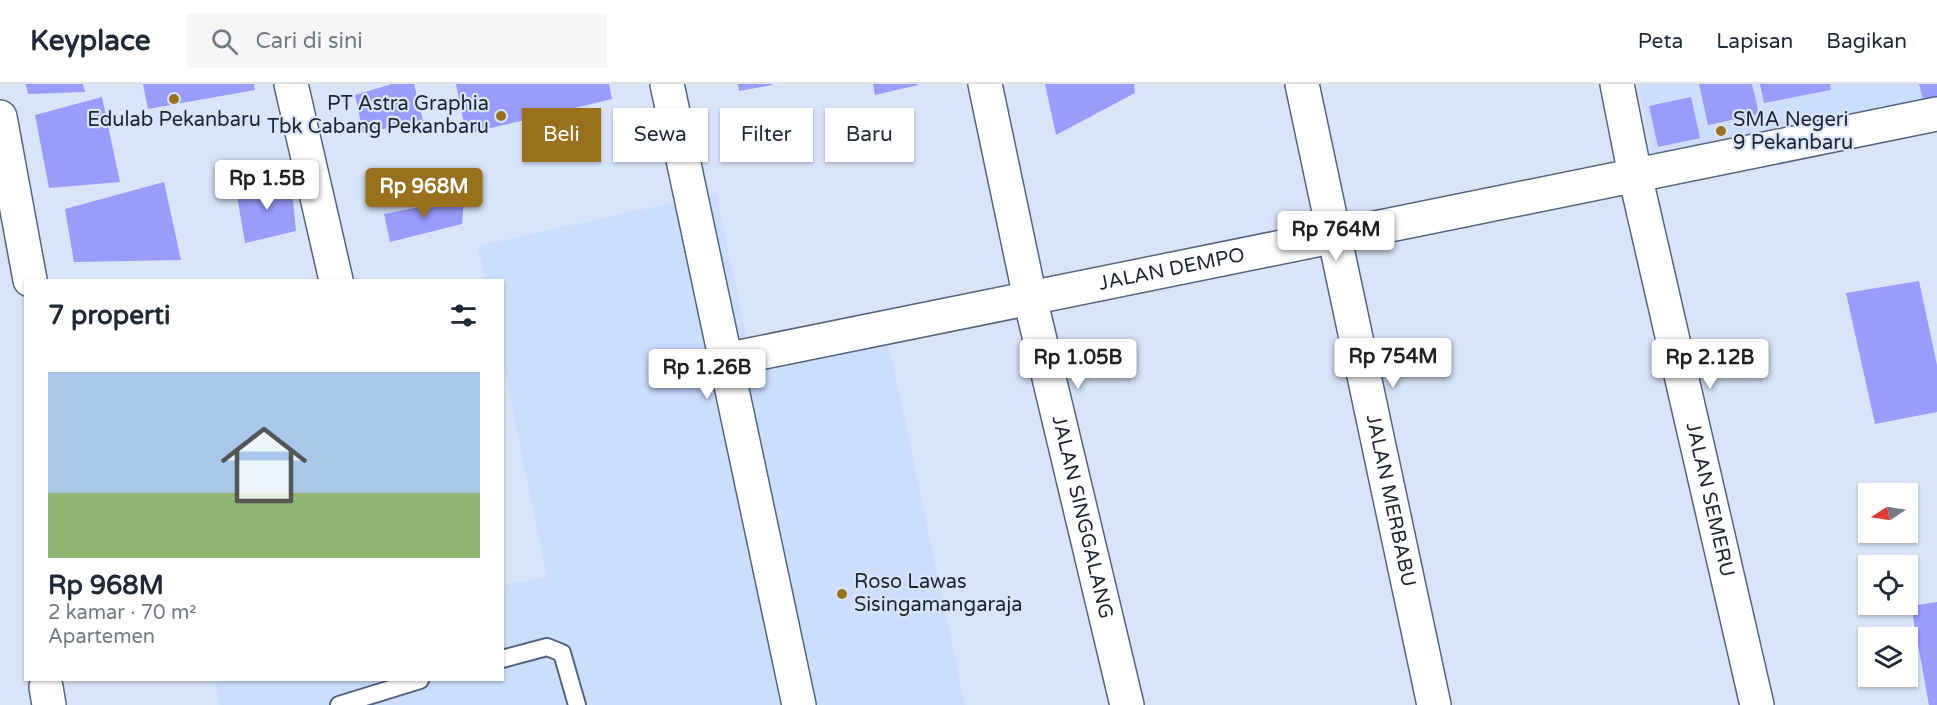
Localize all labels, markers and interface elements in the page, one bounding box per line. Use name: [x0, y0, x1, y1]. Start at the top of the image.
search box: [187, 14, 607, 68]
text: Keyplace: [30, 24, 151, 58]
icon: search: [208, 25, 241, 58]
text: Cari di sini: [256, 28, 363, 54]
text: Peta: [1638, 29, 1683, 54]
text: Lapisan: [1716, 29, 1793, 54]
text: Bagikan: [1826, 29, 1907, 54]
marker: Edulab Pekanbaru: [167, 92, 181, 106]
place label: PT Astra Graphia Tbk Cabang Pekanbaru: [267, 92, 489, 139]
place label: Edulab Pekanbaru: [87, 108, 261, 132]
chip: Beli: [522, 108, 601, 162]
chip: Sewa: [613, 108, 708, 162]
chip: Filter: [720, 108, 813, 162]
chip: Baru: [825, 108, 914, 162]
place label: SMA Negeri 9 Pekanbaru: [1733, 108, 1853, 155]
marker: PT Astra Graphia Tbk Cabang Pekanbaru: [494, 109, 508, 123]
marker: SMA Negeri 9 Pekanbaru: [1714, 124, 1728, 138]
pin: Rp 1.5B: [212, 160, 322, 211]
text: Rp 1.5B: [229, 167, 305, 191]
pin: Rp 968M: [369, 168, 479, 219]
text: Rp 968M: [379, 175, 469, 199]
pin: Rp 764M: [1281, 211, 1391, 262]
text: Rp 764M: [1291, 218, 1381, 242]
street label: JALAN DEMPO: [1097, 243, 1247, 296]
icon: filters: [447, 299, 480, 332]
text: 7 properti: [48, 300, 170, 331]
pin: Rp 754M: [1338, 338, 1448, 389]
pin: Rp 1.05B: [1016, 339, 1140, 390]
pin: Rp 2.12B: [1648, 339, 1772, 390]
text: Rp 754M: [1348, 345, 1438, 369]
text: Rp 1.05B: [1034, 346, 1122, 370]
text: Rp 2.12B: [1666, 346, 1754, 370]
pin: Rp 1.26B: [645, 349, 769, 400]
text: Rp 1.26B: [663, 356, 751, 380]
icon: home: [210, 411, 318, 519]
street label: JALAN MERBABU: [1361, 412, 1421, 589]
street label: JALAN SINGGALANG: [1046, 413, 1118, 621]
street label: JALAN SEMERU: [1680, 420, 1739, 580]
north arrow: [1858, 483, 1918, 543]
map controls: [1858, 483, 1918, 687]
button: locate: [1858, 555, 1918, 615]
text: Rp 968M: [48, 570, 164, 601]
place label: Roso Lawas Sisingamangaraja: [854, 570, 1023, 617]
marker: Roso Lawas Sisingamangaraja: [835, 587, 849, 601]
text: 2 kamar · 70 m²: [48, 601, 197, 625]
text: Apartemen: [48, 625, 155, 649]
button: layers: [1858, 627, 1918, 687]

